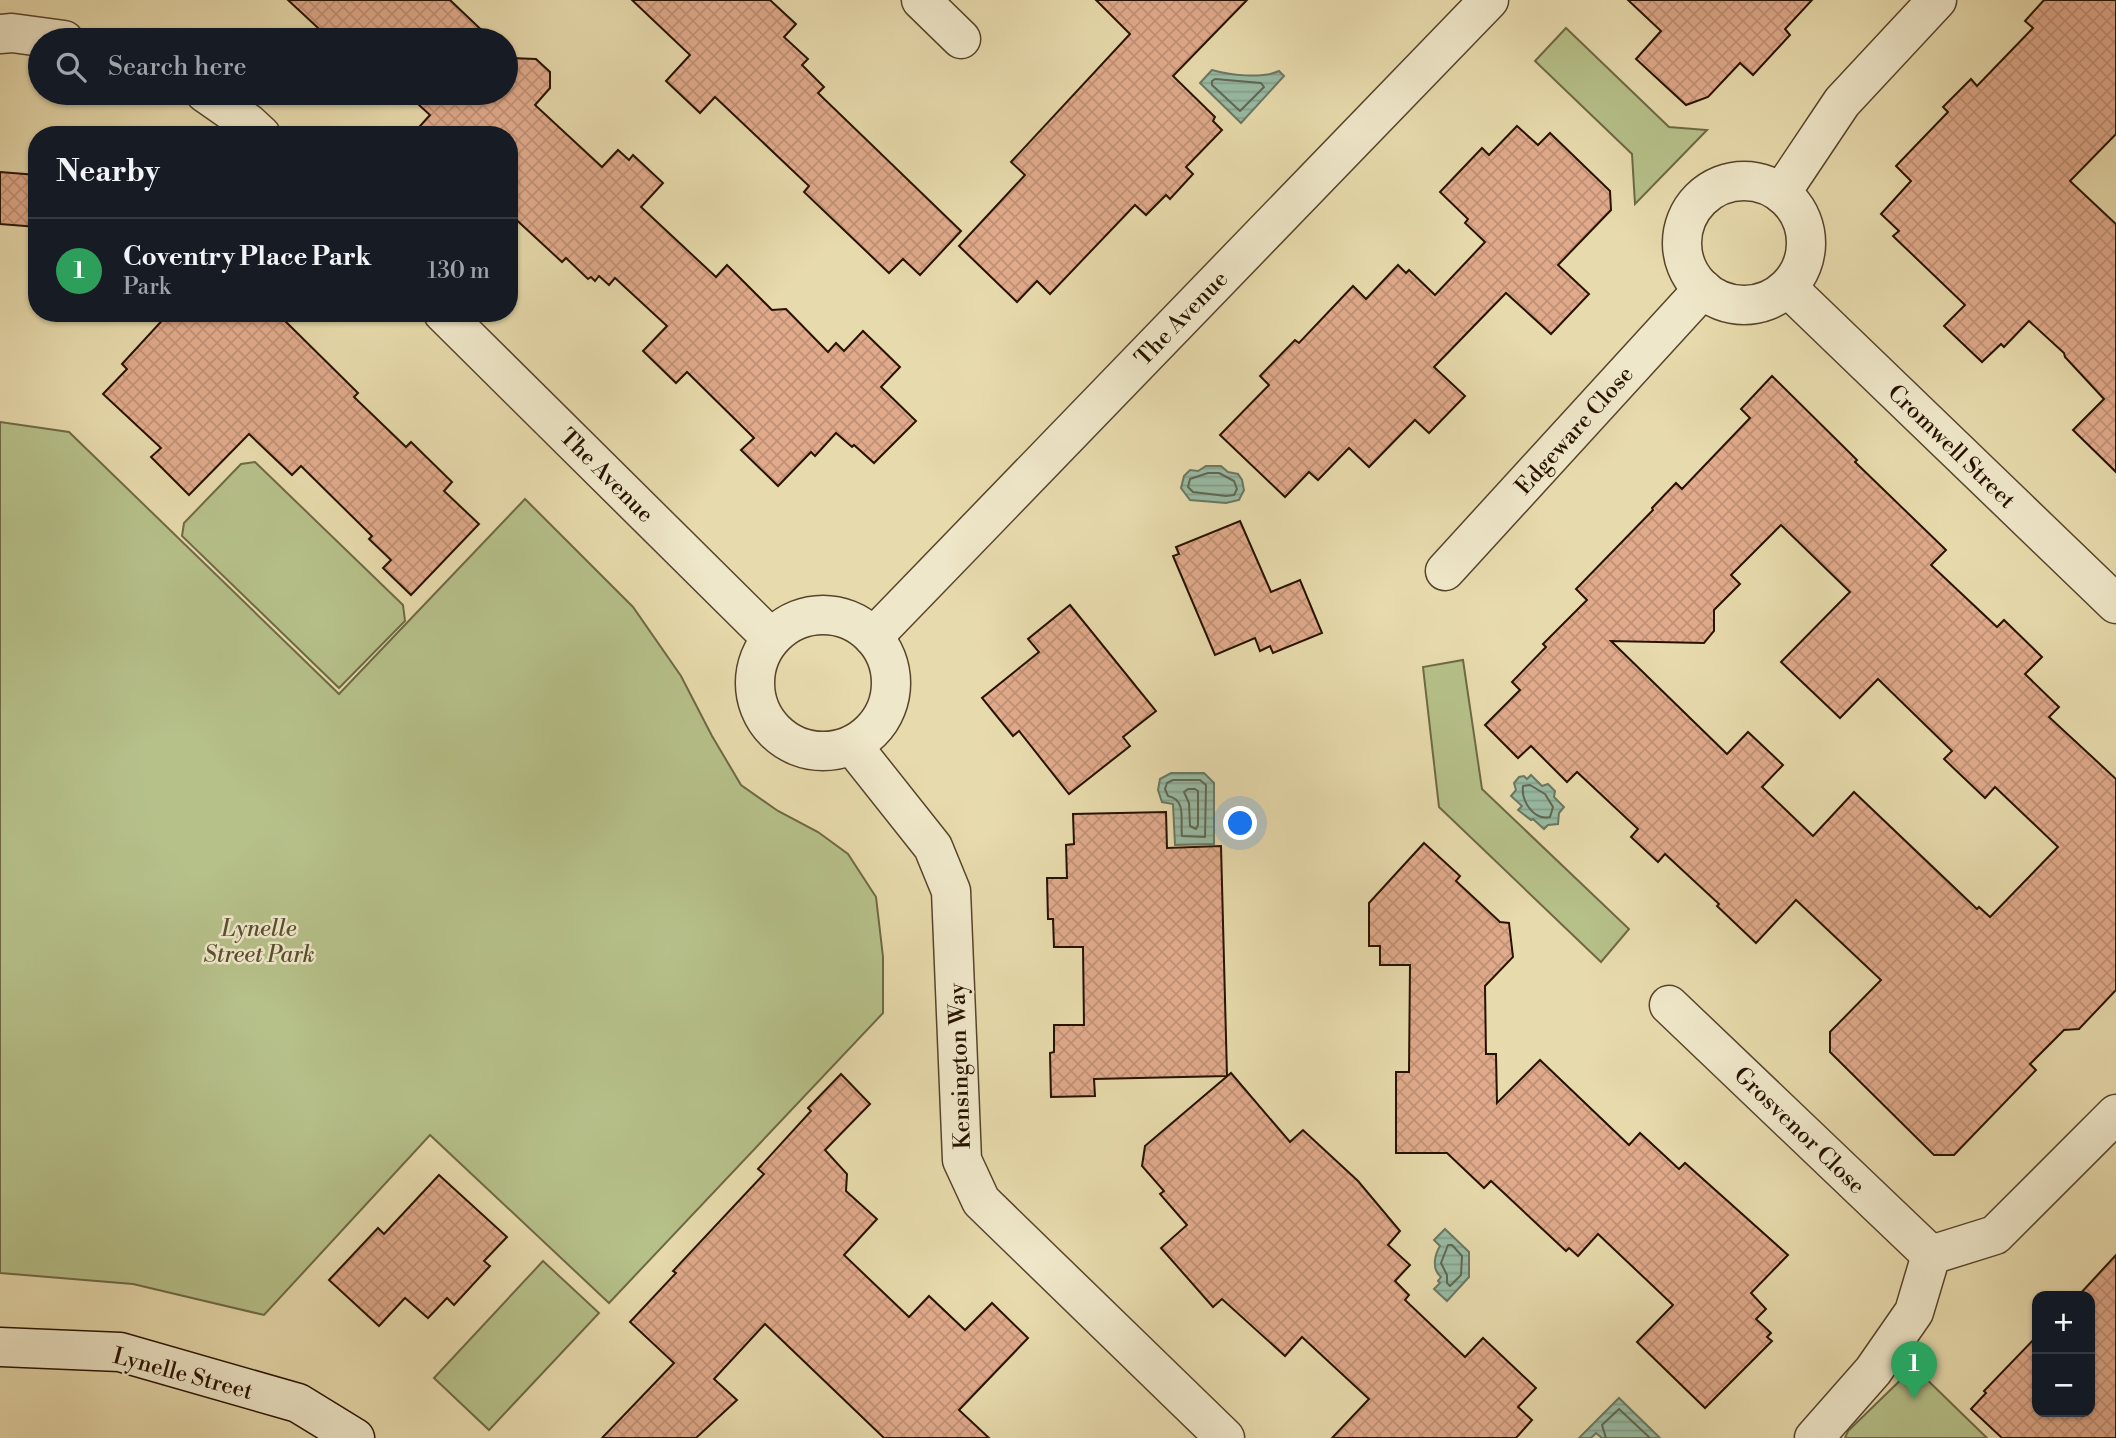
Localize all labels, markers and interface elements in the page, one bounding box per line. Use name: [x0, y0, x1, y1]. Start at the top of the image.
search box: [28, 28, 518, 105]
icon: search: [52, 48, 90, 86]
text: Search here: [108, 51, 247, 83]
text: Nearby: [56, 153, 160, 191]
text: Coventry Place Park: [123, 241, 371, 273]
text: 1: [73, 257, 85, 285]
text: 130 m: [427, 257, 490, 285]
street label: The Avenue: [1129, 265, 1234, 372]
text: Park: [123, 273, 171, 301]
street label: Edgeware Close: [1510, 361, 1640, 501]
street label: Cromwell Street: [1882, 379, 2021, 515]
street label: The Avenue: [553, 423, 659, 529]
your location: [1223, 806, 1257, 840]
park label: Lynelle Street Park: [204, 915, 314, 969]
street label: Kensington Way: [943, 981, 977, 1150]
street label: Grosvenor Close: [1728, 1061, 1871, 1200]
map controls: [2032, 1291, 2095, 1417]
button: +: [2032, 1291, 2095, 1354]
pin: 1: [1891, 1341, 1937, 1399]
street label: Lynelle Street: [110, 1342, 256, 1406]
button: −: [2032, 1354, 2095, 1417]

